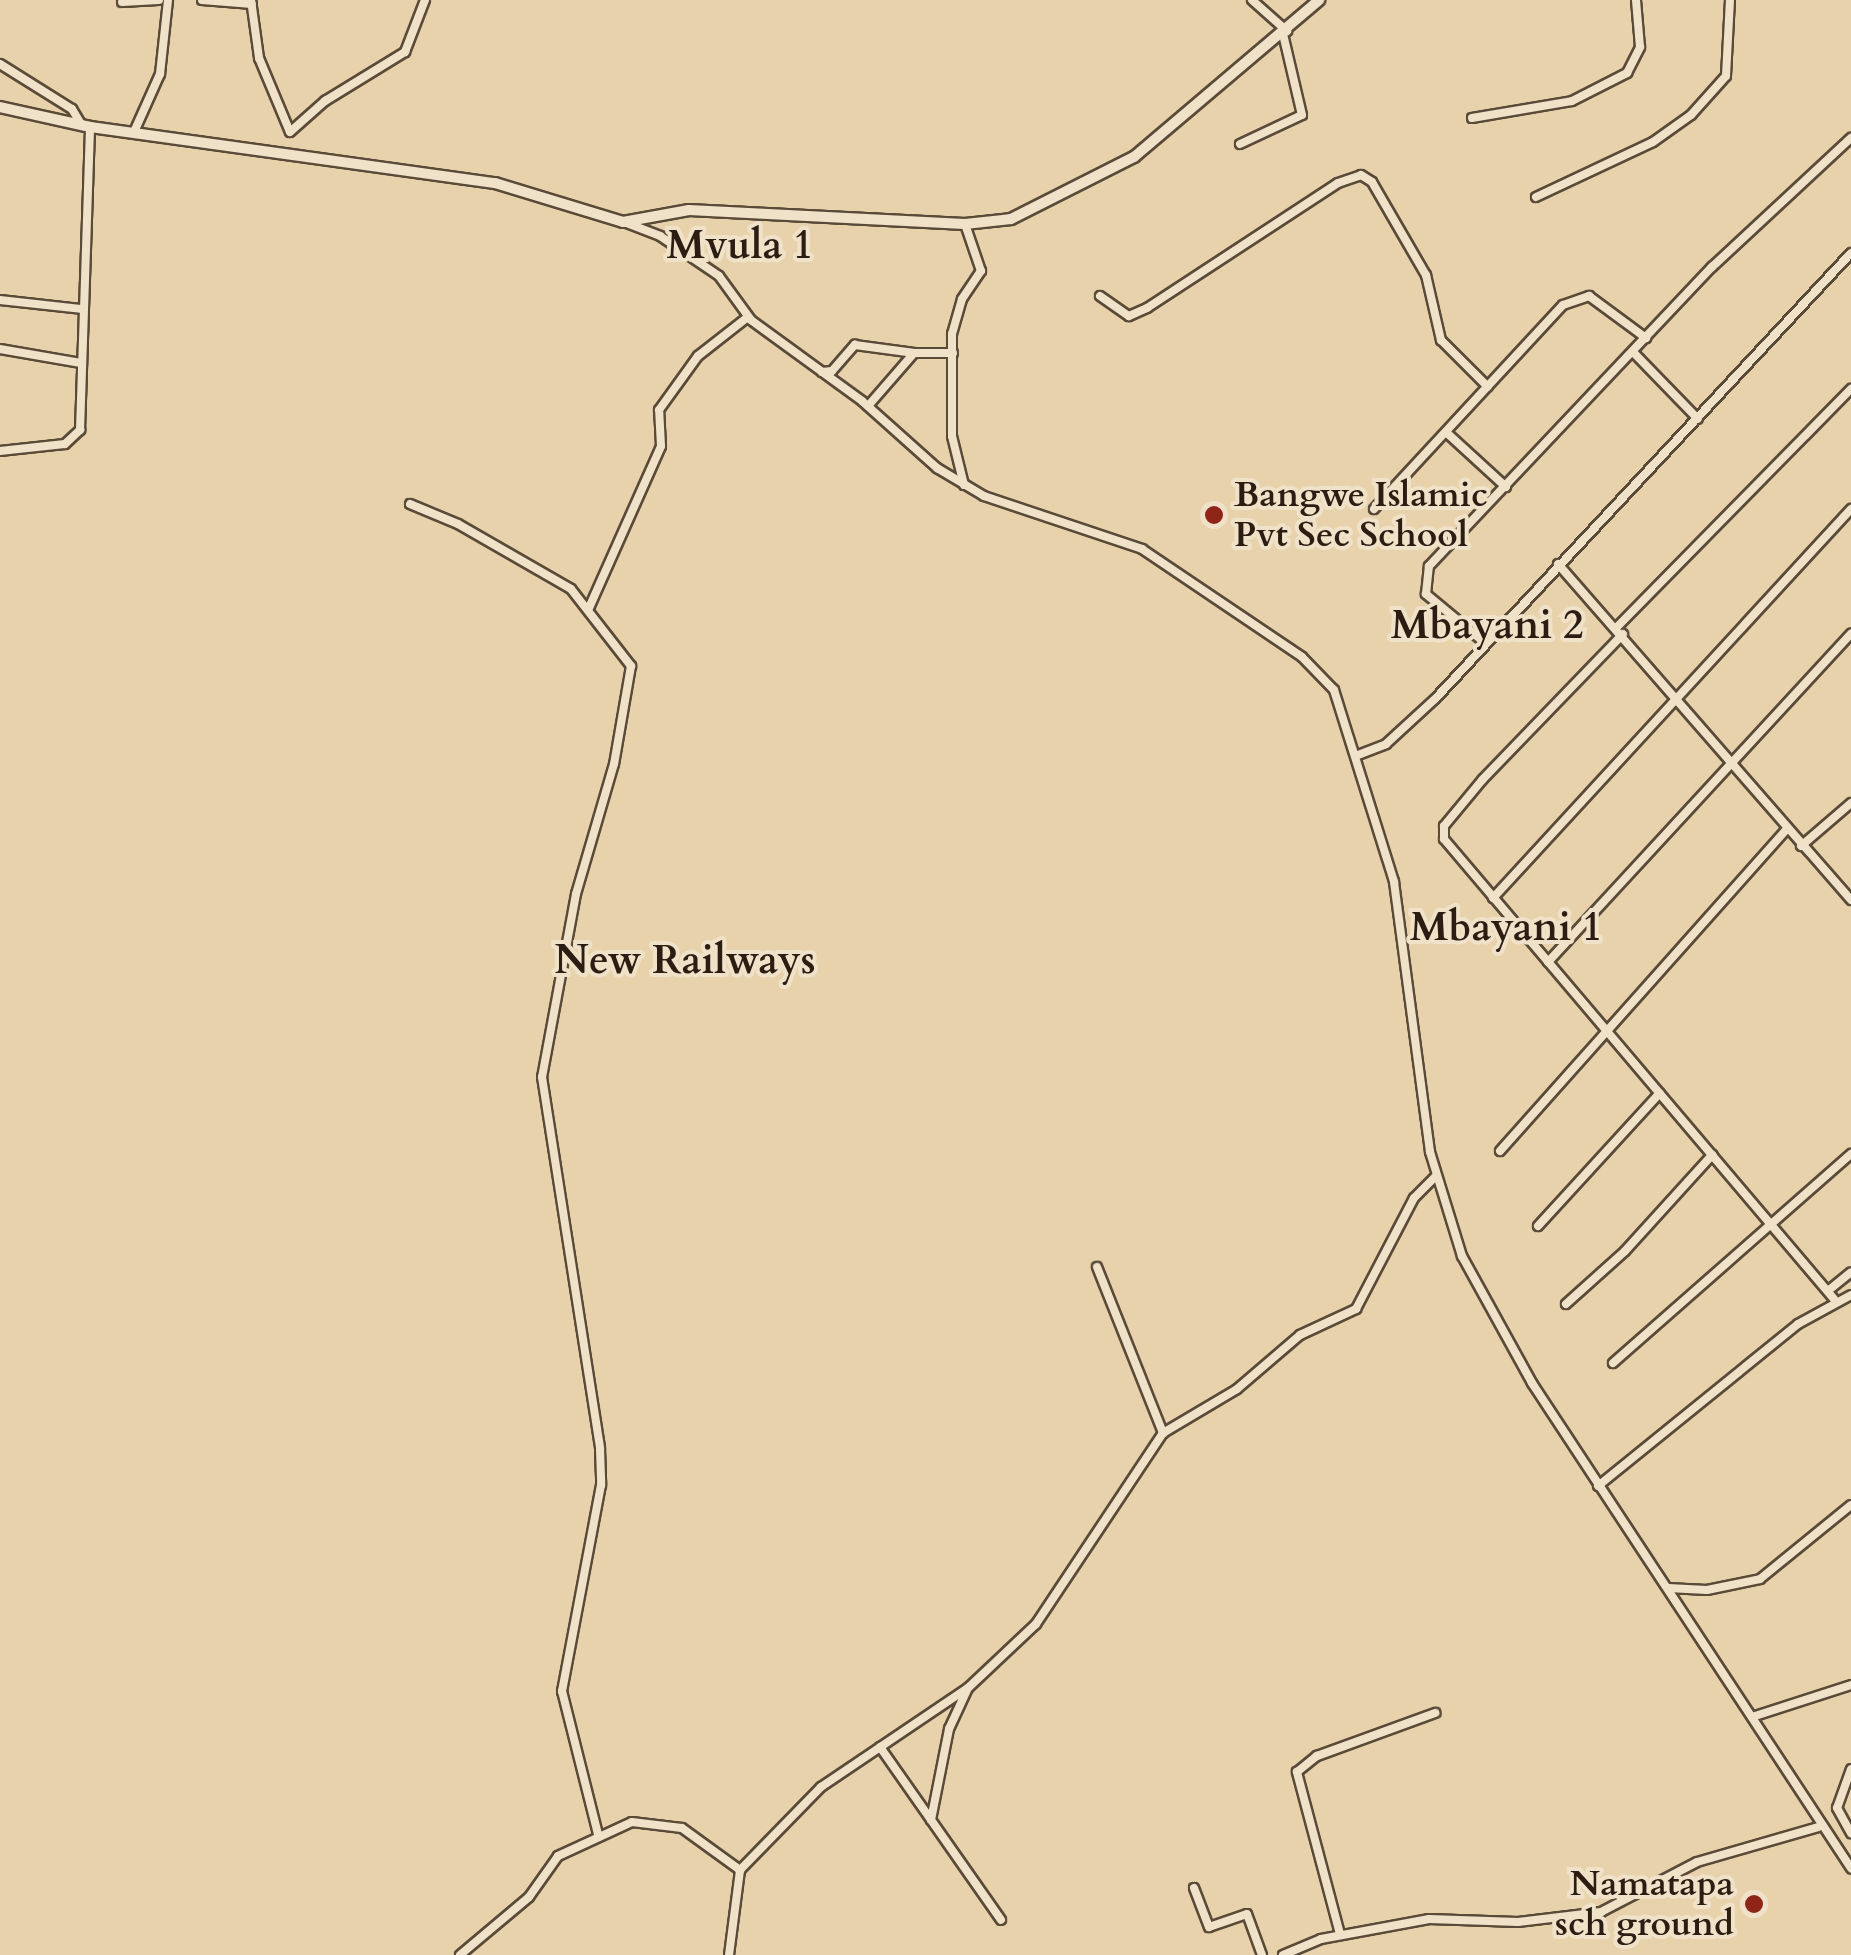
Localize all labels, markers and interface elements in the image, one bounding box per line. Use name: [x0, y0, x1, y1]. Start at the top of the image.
district label: Mvula 1: [666, 222, 814, 270]
place label: Bangwe Islamic Pvt Sec School: [1234, 474, 1488, 556]
marker: Bangwe Islamic Pvt Sec School: [1203, 504, 1225, 526]
district label: Mbayani 2: [1391, 602, 1583, 650]
district label: Mbayani 1: [1410, 904, 1602, 952]
district label: New Railways: [554, 937, 816, 985]
place label: Namatapa sch ground: [1555, 1863, 1734, 1945]
marker: Namatapa sch ground: [1743, 1893, 1765, 1915]

